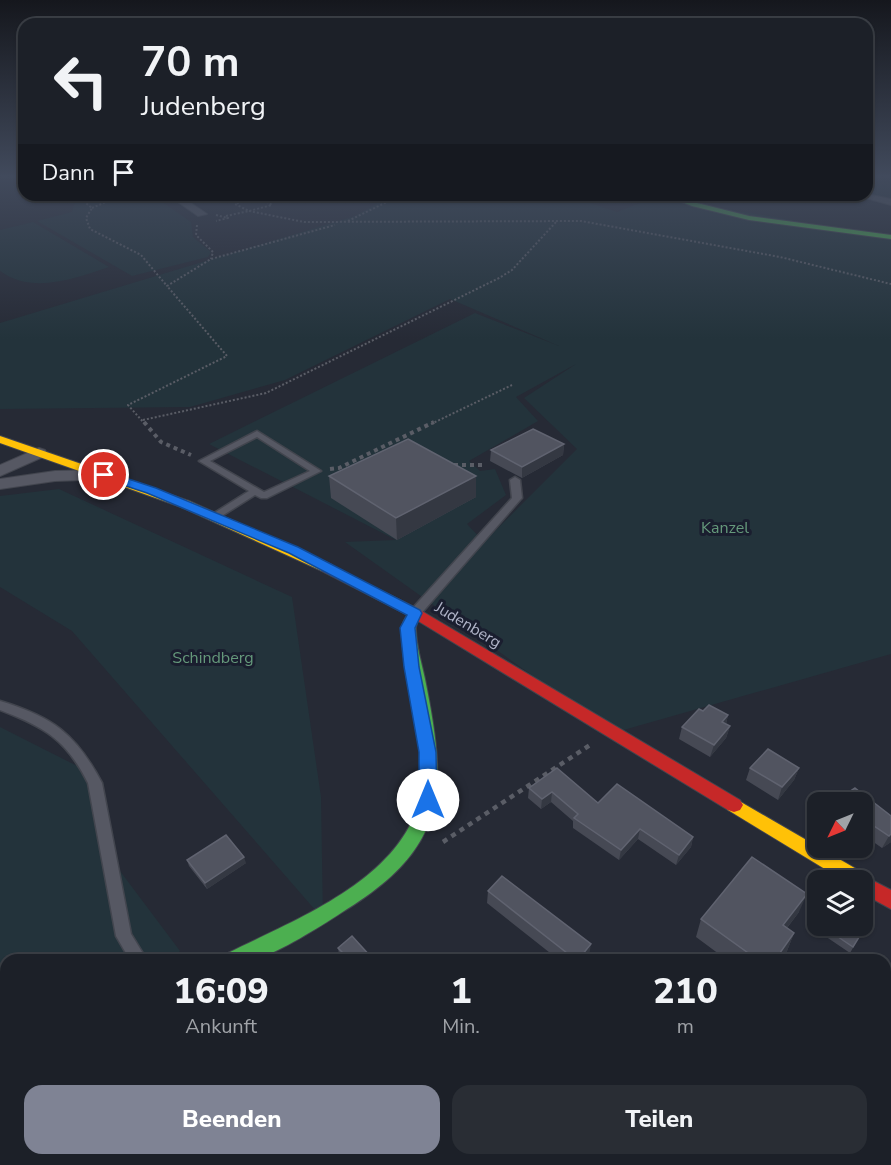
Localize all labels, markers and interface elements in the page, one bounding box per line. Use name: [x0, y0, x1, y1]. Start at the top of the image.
text: 70 m: [141, 34, 240, 91]
icon: left: [42, 42, 120, 120]
text: Judenberg: [141, 88, 266, 125]
icon: arrive: [107, 156, 140, 189]
text: Dann: [42, 158, 95, 188]
pin: [78, 449, 129, 500]
icon: arrive: [87, 458, 120, 491]
park label: Kanzel: [701, 517, 749, 539]
street label: Judenberg: [430, 596, 505, 653]
park label: Schindberg: [172, 647, 254, 669]
position arrow: [396, 768, 460, 832]
north arrow: [807, 792, 873, 858]
map controls: [807, 792, 873, 936]
button: layers: [807, 870, 873, 936]
text: 16:09: [173, 967, 269, 1016]
text: 1: [450, 967, 472, 1016]
text: 210: [653, 967, 718, 1016]
text: Ankunft: [185, 1013, 257, 1040]
text: Min.: [442, 1013, 480, 1040]
text: m: [677, 1013, 694, 1040]
button: Beenden: [24, 1085, 440, 1154]
button: Teilen: [452, 1085, 867, 1154]

